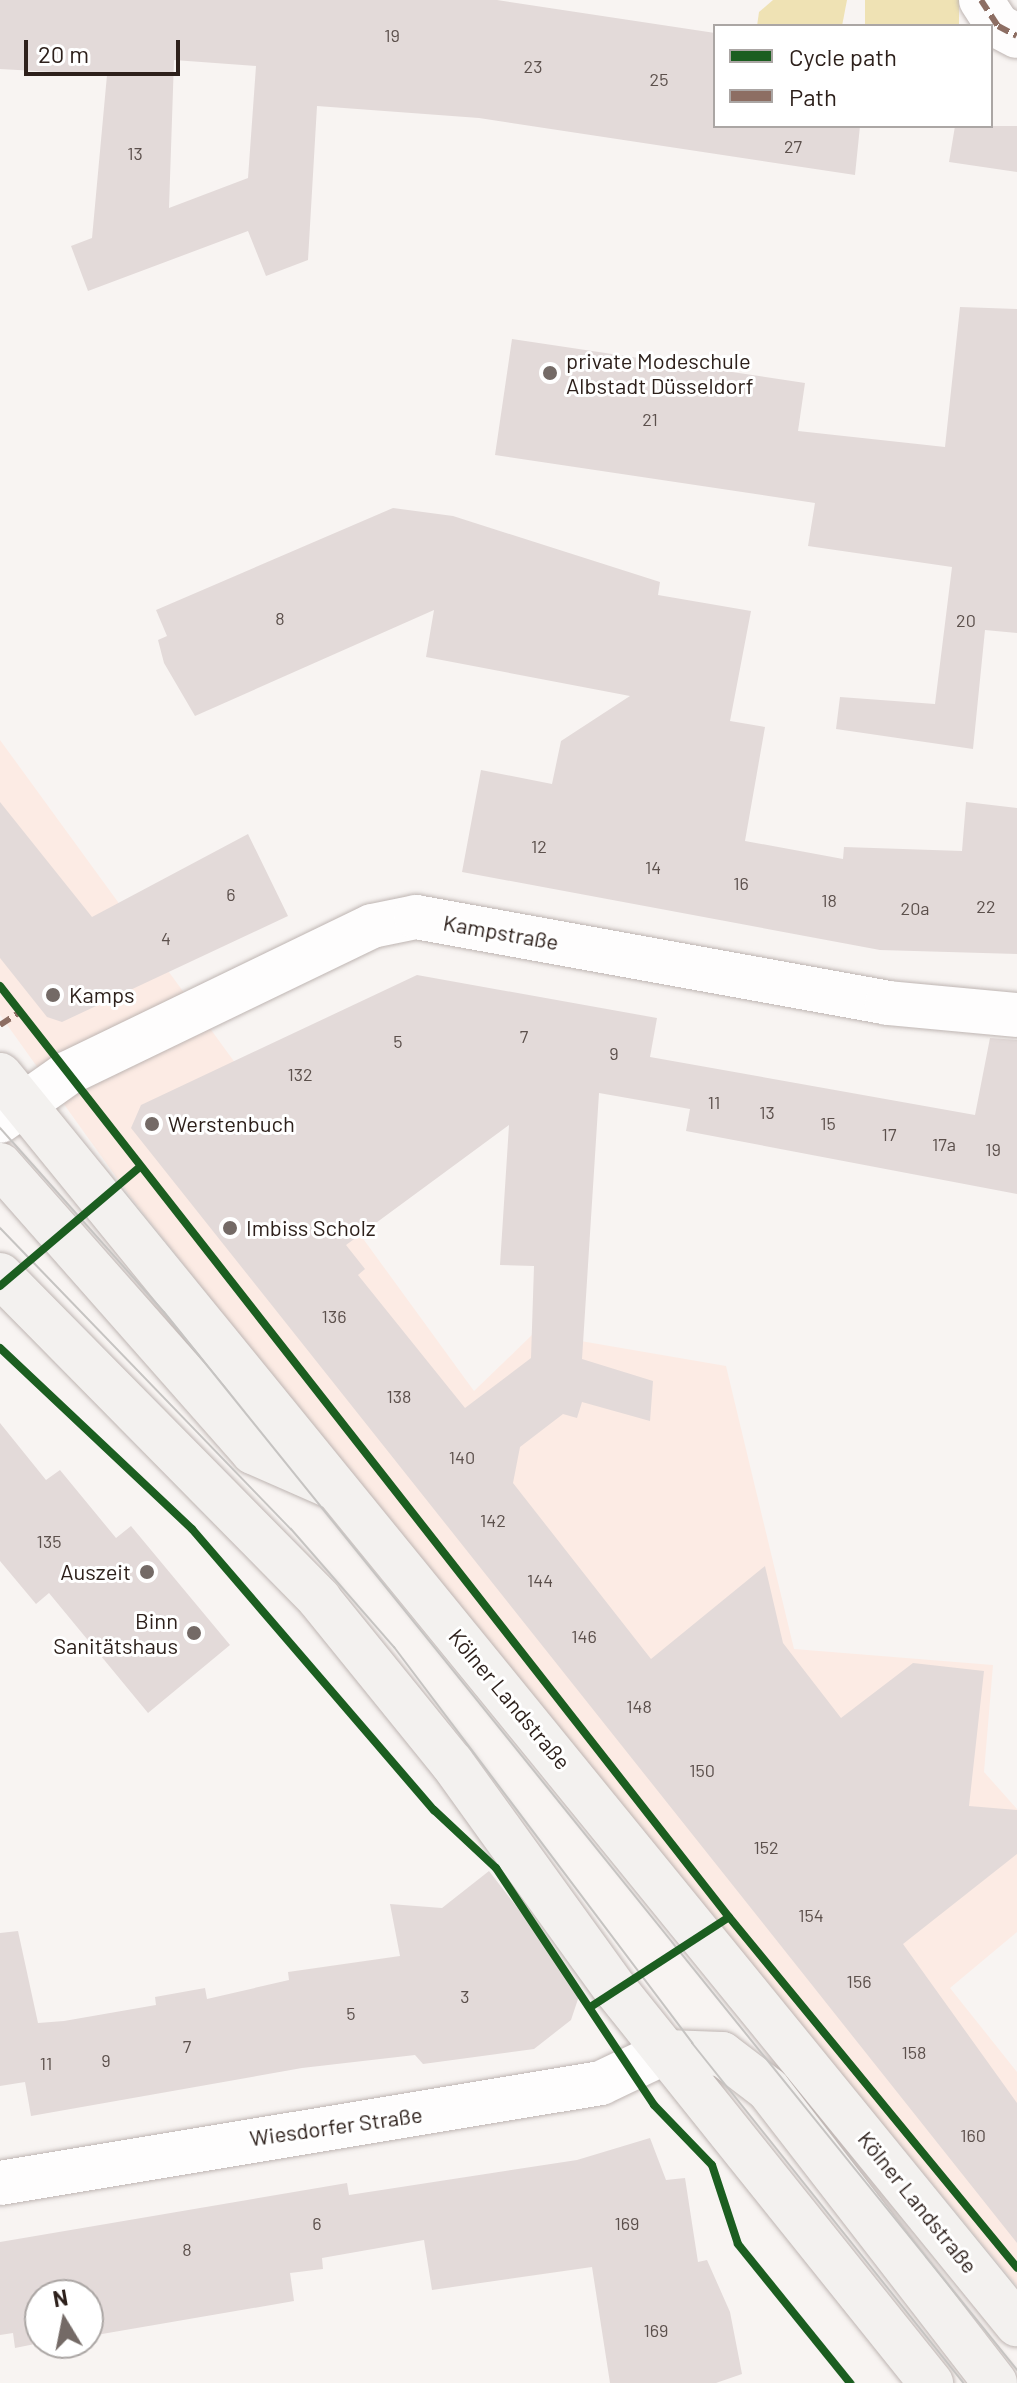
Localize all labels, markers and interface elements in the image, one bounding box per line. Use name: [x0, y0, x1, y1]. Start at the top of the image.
scale bar: [28, 24, 184, 74]
house number: 19: [384, 24, 400, 46]
legend: [713, 24, 993, 128]
text: 20 m: [38, 39, 89, 68]
text: Cycle path: [789, 42, 897, 71]
house number: 23: [524, 55, 542, 77]
house number: 25: [650, 68, 668, 90]
text: Path: [789, 82, 837, 111]
house number: 27: [784, 135, 802, 157]
house number: 13: [127, 142, 143, 164]
place label: private Modeschule Albstadt Düsseldorf: [566, 347, 754, 398]
marker: private Modeschule Albstadt Düsseldorf: [541, 364, 559, 382]
house number: 21: [642, 408, 658, 430]
house number: 8: [275, 607, 285, 629]
house number: 20: [956, 609, 976, 631]
house number: 12: [531, 835, 547, 857]
house number: 14: [645, 856, 661, 878]
house number: 16: [733, 872, 749, 894]
house number: 6: [226, 883, 236, 905]
house number: 18: [821, 889, 837, 911]
house number: 22: [976, 895, 996, 917]
house number: 20a: [900, 897, 930, 919]
street label: Kampstraße: [441, 909, 561, 955]
house number: 4: [161, 927, 171, 949]
place label: Kamps: [69, 982, 135, 1008]
marker: Kamps: [44, 986, 62, 1004]
house number: 7: [520, 1025, 528, 1047]
house number: 5: [393, 1030, 403, 1052]
house number: 9: [609, 1042, 619, 1064]
house number: 132: [287, 1063, 313, 1085]
house number: 11: [708, 1091, 720, 1113]
house number: 13: [759, 1101, 775, 1123]
place label: Werstenbuch: [168, 1111, 295, 1137]
house number: 15: [820, 1112, 836, 1134]
marker: Werstenbuch: [143, 1115, 161, 1133]
house number: 17: [882, 1123, 896, 1145]
house number: 17a: [932, 1133, 956, 1155]
house number: 19: [985, 1138, 1001, 1160]
place label: Imbiss Scholz: [246, 1215, 376, 1241]
marker: Imbiss Scholz: [221, 1219, 239, 1237]
house number: 136: [322, 1305, 346, 1327]
house number: 138: [387, 1385, 411, 1407]
house number: 140: [449, 1446, 475, 1468]
house number: 142: [480, 1509, 506, 1531]
house number: 135: [37, 1530, 61, 1552]
place label: Auszeit: [60, 1559, 131, 1585]
marker: Auszeit: [138, 1563, 156, 1581]
house number: 144: [527, 1569, 553, 1591]
place label: Binn Sanitätshaus: [53, 1607, 178, 1658]
street label: Kölner Landstraße: [444, 1623, 576, 1775]
marker: Binn Sanitätshaus: [185, 1624, 203, 1642]
house number: 146: [571, 1625, 597, 1647]
house number: 148: [626, 1695, 652, 1717]
house number: 150: [689, 1759, 715, 1781]
house number: 152: [753, 1836, 779, 1858]
house number: 154: [798, 1904, 824, 1926]
house number: 156: [847, 1970, 871, 1992]
house number: 3: [460, 1985, 470, 2007]
house number: 5: [346, 2002, 356, 2024]
house number: 7: [183, 2035, 191, 2057]
house number: 158: [902, 2041, 926, 2063]
house number: 9: [101, 2049, 111, 2071]
house number: 11: [40, 2052, 52, 2074]
street label: Wiesdorfer Straße: [248, 2101, 424, 2151]
house number: 160: [960, 2124, 986, 2146]
street label: Kölner Landstraße: [853, 2126, 983, 2278]
house number: 6: [312, 2212, 322, 2234]
house number: 169: [615, 2212, 639, 2234]
house number: 8: [182, 2238, 192, 2260]
north arrow: [24, 2279, 104, 2359]
text: N: [51, 2283, 70, 2311]
house number: 169: [644, 2319, 668, 2341]

